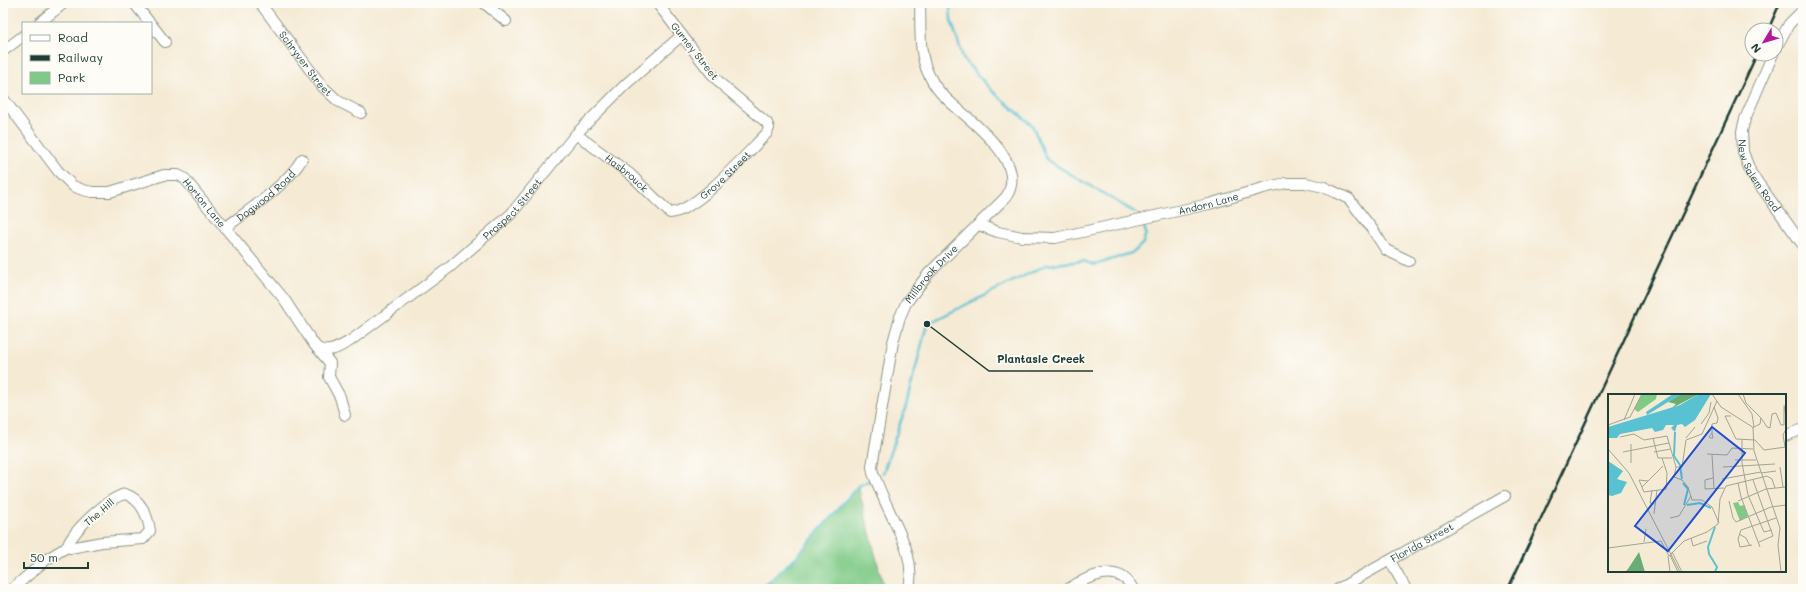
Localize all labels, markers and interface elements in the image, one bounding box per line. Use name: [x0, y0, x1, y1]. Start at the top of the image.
street label: Gurney Street: [668, 19, 722, 83]
legend: [22, 22, 152, 94]
north arrow: [1744, 22, 1784, 62]
street label: Schryver Street: [276, 28, 335, 99]
text: Road: [58, 29, 88, 45]
text: N: [1747, 41, 1764, 56]
text: Railway: [58, 49, 103, 65]
text: Park: [58, 69, 85, 85]
street label: New Salem Road: [1735, 139, 1784, 214]
street label: Grove Street: [697, 148, 753, 203]
street label: Hasbrouck: [602, 151, 651, 195]
street label: Dogwood Road: [233, 167, 298, 224]
street label: Horton Lane: [180, 175, 229, 230]
street label: Prospect Street: [480, 175, 544, 243]
street label: Andorn Lane: [1177, 189, 1240, 218]
street label: Millbrook Drive: [901, 241, 961, 306]
callout: Plantasie Creek: [989, 348, 1093, 371]
text: Plantasie Creek: [997, 351, 1085, 366]
inset map: [1608, 394, 1786, 572]
street label: The Hill: [81, 495, 117, 529]
street label: Florida Street: [1388, 519, 1456, 565]
scale bar: [24, 544, 88, 570]
text: 50 m: [30, 549, 58, 565]

